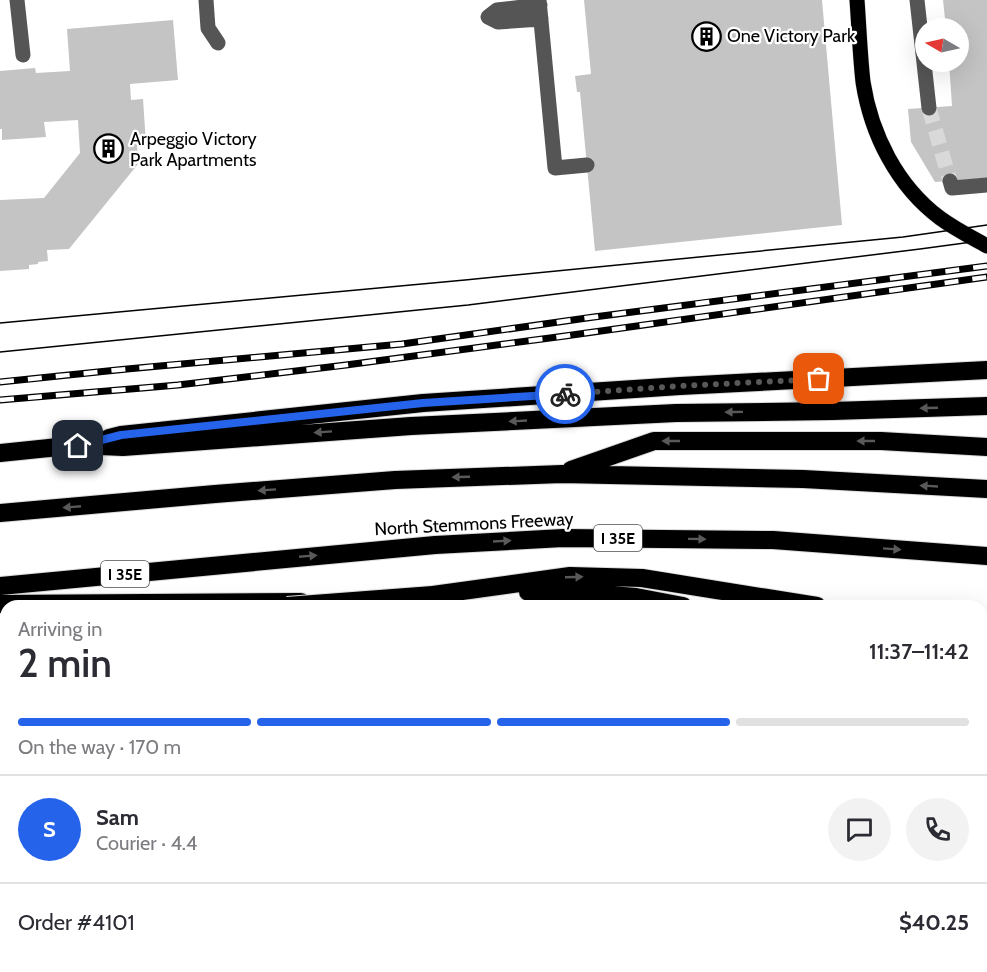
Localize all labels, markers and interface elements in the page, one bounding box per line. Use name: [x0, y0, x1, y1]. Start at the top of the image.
north arrow: [915, 18, 969, 72]
map controls: [915, 18, 969, 72]
building icon: One Victory Park: [690, 20, 722, 52]
place label: One Victory Park: [727, 25, 856, 47]
place label: Arpeggio Victory Park Apartments: [130, 128, 257, 171]
building icon: Arpeggio Victory Park Apartments: [93, 133, 125, 165]
pin: [793, 353, 844, 404]
icon: bag: [802, 362, 835, 395]
courier: [535, 364, 595, 424]
icon: bike: [549, 378, 582, 411]
one-way arrow: [919, 404, 938, 413]
one-way arrow: [724, 408, 743, 417]
one-way arrow: [508, 416, 527, 425]
pin: [52, 420, 103, 471]
one-way arrow: [314, 428, 333, 437]
icon: home: [61, 429, 94, 462]
one-way arrow: [661, 436, 680, 446]
one-way arrow: [856, 436, 875, 446]
one-way arrow: [452, 473, 471, 482]
one-way arrow: [919, 482, 938, 491]
one-way arrow: [257, 485, 276, 495]
one-way arrow: [63, 502, 82, 512]
street label: North Stemmons Freeway: [374, 508, 574, 540]
road number: I 35E: [594, 525, 642, 551]
one-way arrow: [688, 534, 707, 544]
one-way arrow: [493, 537, 512, 546]
one-way arrow: [882, 545, 901, 554]
one-way arrow: [299, 551, 318, 561]
road number: I 35E: [101, 561, 149, 587]
one-way arrow: [565, 572, 584, 581]
text: Arriving in: [18, 617, 102, 641]
text: 11:37–11:42: [869, 638, 969, 665]
text: 2 min: [18, 639, 112, 687]
text: On the way · 170 m: [18, 735, 181, 759]
button: chat: [828, 798, 891, 861]
button: phone: [906, 798, 969, 861]
text: Sam: [96, 804, 139, 831]
text: S: [43, 816, 56, 843]
text: Courier · 4.4: [96, 831, 197, 855]
text: Order #4101: [18, 909, 135, 936]
text: $40.25: [899, 909, 969, 936]

